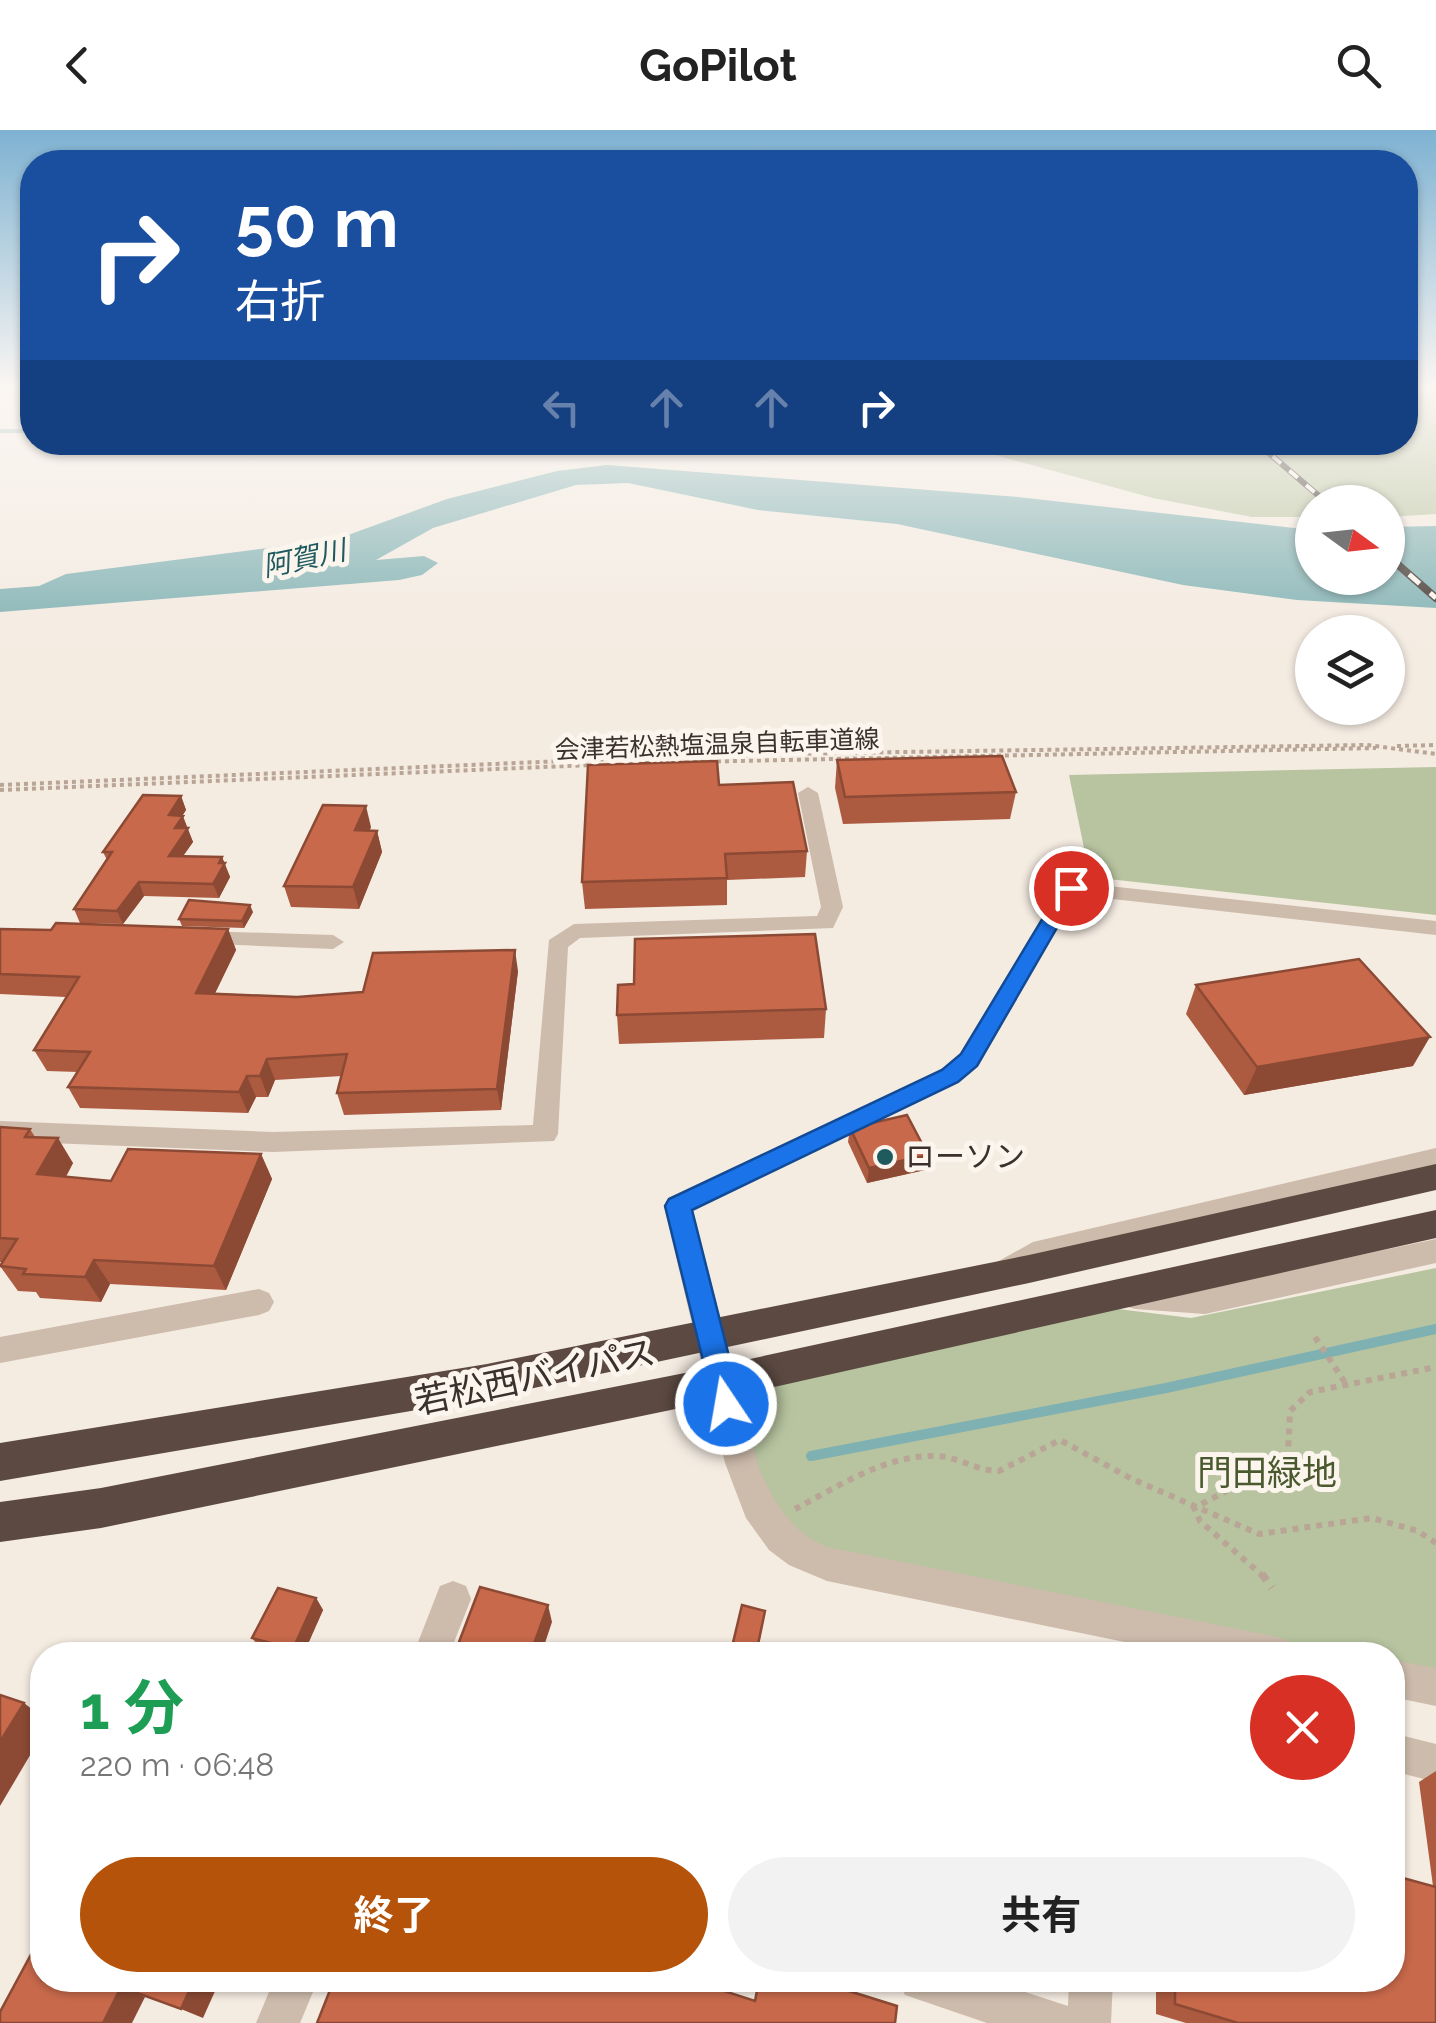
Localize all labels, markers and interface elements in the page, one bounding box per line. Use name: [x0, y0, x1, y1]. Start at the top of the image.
icon: back: [50, 38, 105, 93]
icon: search: [1331, 38, 1386, 93]
text: GoPilot: [639, 39, 797, 92]
text: 50 m: [235, 181, 399, 263]
icon: right: [70, 190, 200, 320]
text: 右折: [235, 275, 325, 328]
icon: left: [534, 380, 589, 435]
icon: ahead: [639, 380, 694, 435]
icon: ahead: [744, 380, 799, 435]
icon: right: [849, 380, 904, 435]
north arrow: [1295, 485, 1405, 595]
map controls: [1295, 485, 1405, 725]
water label: 阿賀川: [260, 533, 352, 583]
button: layers: [1295, 615, 1405, 725]
street label: 会津若松熱塩温泉自転車道線: [554, 723, 880, 765]
pin: [1029, 846, 1114, 931]
icon: arrive: [1044, 861, 1099, 916]
place label: ローソン: [905, 1139, 1025, 1174]
marker: ローソン: [874, 1146, 896, 1168]
street label: 若松西バイパス: [411, 1331, 659, 1422]
position arrow: [674, 1352, 778, 1456]
park label: 門田緑地: [1197, 1452, 1337, 1493]
text: 1 分: [80, 1673, 184, 1743]
button: close: [1250, 1675, 1355, 1780]
text: 220 m · 06:48: [80, 1746, 274, 1783]
button: 終了: [80, 1857, 708, 1972]
button: 共有: [728, 1857, 1355, 1972]

